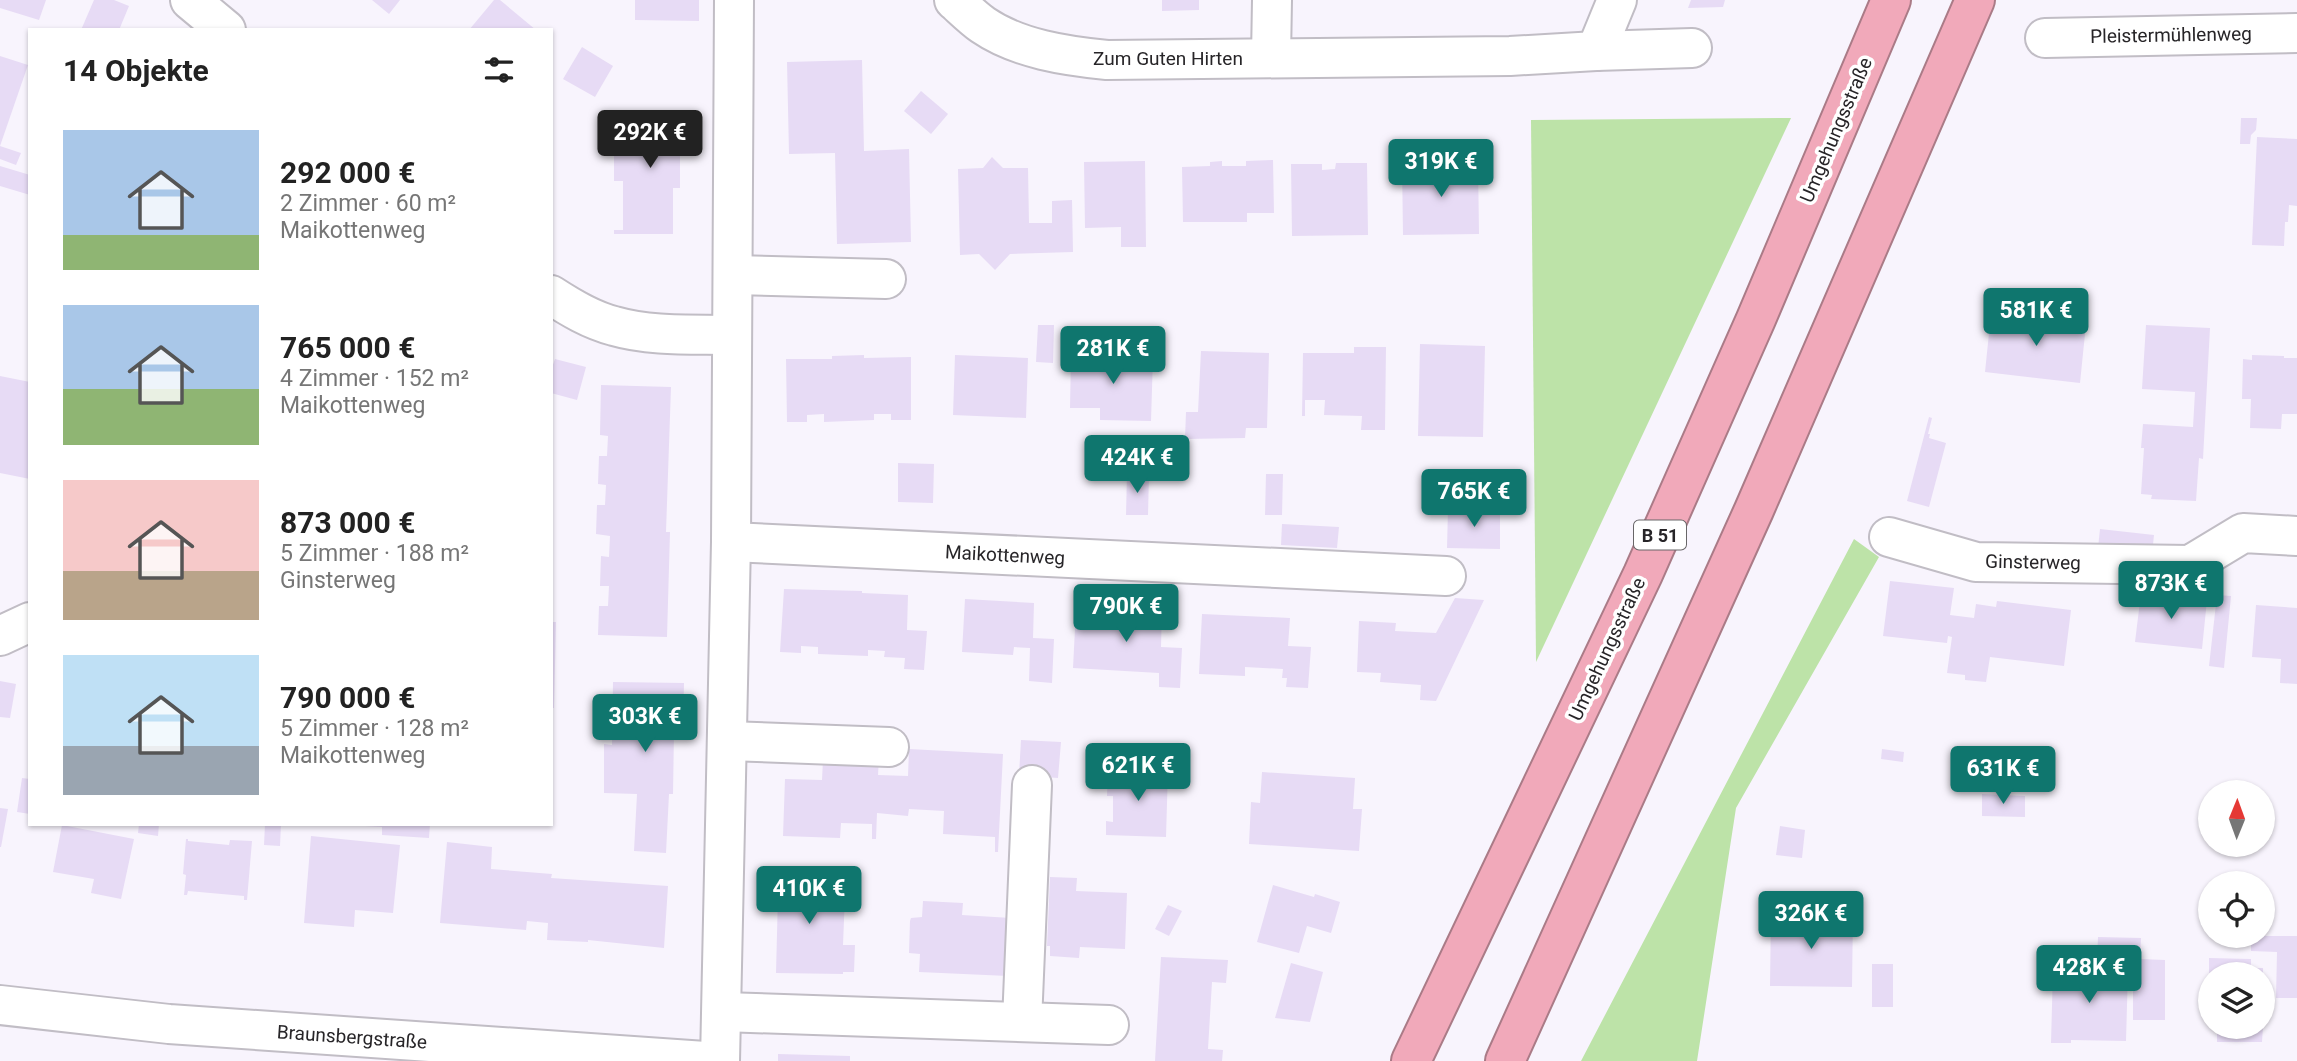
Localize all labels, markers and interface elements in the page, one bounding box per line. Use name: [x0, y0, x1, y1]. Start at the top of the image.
street label: Pleistermühlenweg: [2090, 22, 2252, 48]
street label: Zum Guten Hirten: [1093, 47, 1243, 70]
icon: filters: [480, 51, 518, 89]
text: 14 Objekte: [63, 53, 209, 88]
street label: Umgehungsstraße: [1795, 54, 1877, 206]
pin: 292K €: [593, 110, 707, 170]
text: 292K €: [613, 119, 687, 146]
pin: 319K €: [1384, 140, 1498, 199]
text: 319K €: [1404, 148, 1478, 175]
text: 292 000 €: [280, 155, 415, 190]
icon: home: [119, 158, 203, 242]
text: 2 Zimmer · 60 m²: [280, 190, 456, 217]
text: Maikottenweg: [280, 217, 425, 244]
pin: 581K €: [1979, 288, 2093, 348]
text: 581K €: [1999, 297, 2073, 324]
pin: 281K €: [1056, 326, 1170, 386]
text: 765 000 €: [280, 330, 415, 365]
icon: home: [119, 333, 203, 417]
text: 281K €: [1076, 335, 1150, 362]
text: 4 Zimmer · 152 m²: [280, 365, 469, 392]
text: Maikottenweg: [280, 392, 425, 419]
pin: 424K €: [1080, 435, 1194, 495]
text: 424K €: [1100, 444, 1174, 471]
pin: 765K €: [1417, 470, 1531, 529]
text: 765K €: [1437, 478, 1511, 505]
text: 873 000 €: [280, 505, 415, 540]
icon: home: [119, 508, 203, 592]
road number: B 51: [1634, 520, 1686, 550]
text: 5 Zimmer · 188 m²: [280, 540, 469, 567]
street label: Maikottenweg: [944, 540, 1066, 570]
street label: Ginsterweg: [1985, 550, 2081, 574]
pin: 873K €: [2114, 562, 2228, 621]
text: Ginsterweg: [280, 567, 396, 594]
text: 873K €: [2134, 570, 2208, 597]
street label: Umgehungsstraße: [1564, 574, 1650, 724]
pin: 790K €: [1069, 584, 1183, 644]
text: 790K €: [1089, 593, 1163, 620]
text: 790 000 €: [280, 680, 415, 715]
icon: home: [119, 683, 203, 767]
pin: 303K €: [588, 694, 702, 754]
text: 303K €: [608, 703, 682, 730]
text: 5 Zimmer · 128 m²: [280, 715, 469, 742]
text: Maikottenweg: [280, 742, 425, 769]
pin: 621K €: [1081, 744, 1195, 803]
pin: 631K €: [1946, 746, 2060, 806]
text: 621K €: [1101, 752, 1175, 779]
text: 631K €: [1966, 755, 2040, 782]
north arrow: [2198, 780, 2275, 858]
map controls: [2198, 780, 2275, 1039]
pin: 410K €: [752, 866, 866, 926]
button: locate: [2198, 871, 2275, 948]
text: 410K €: [772, 875, 846, 902]
pin: 326K €: [1754, 892, 1868, 951]
text: 326K €: [1774, 900, 1848, 927]
pin: 428K €: [2032, 946, 2146, 1005]
text: 428K €: [2052, 954, 2126, 981]
button: layers: [2198, 962, 2275, 1039]
street label: Braunsbergstraße: [276, 1020, 428, 1054]

